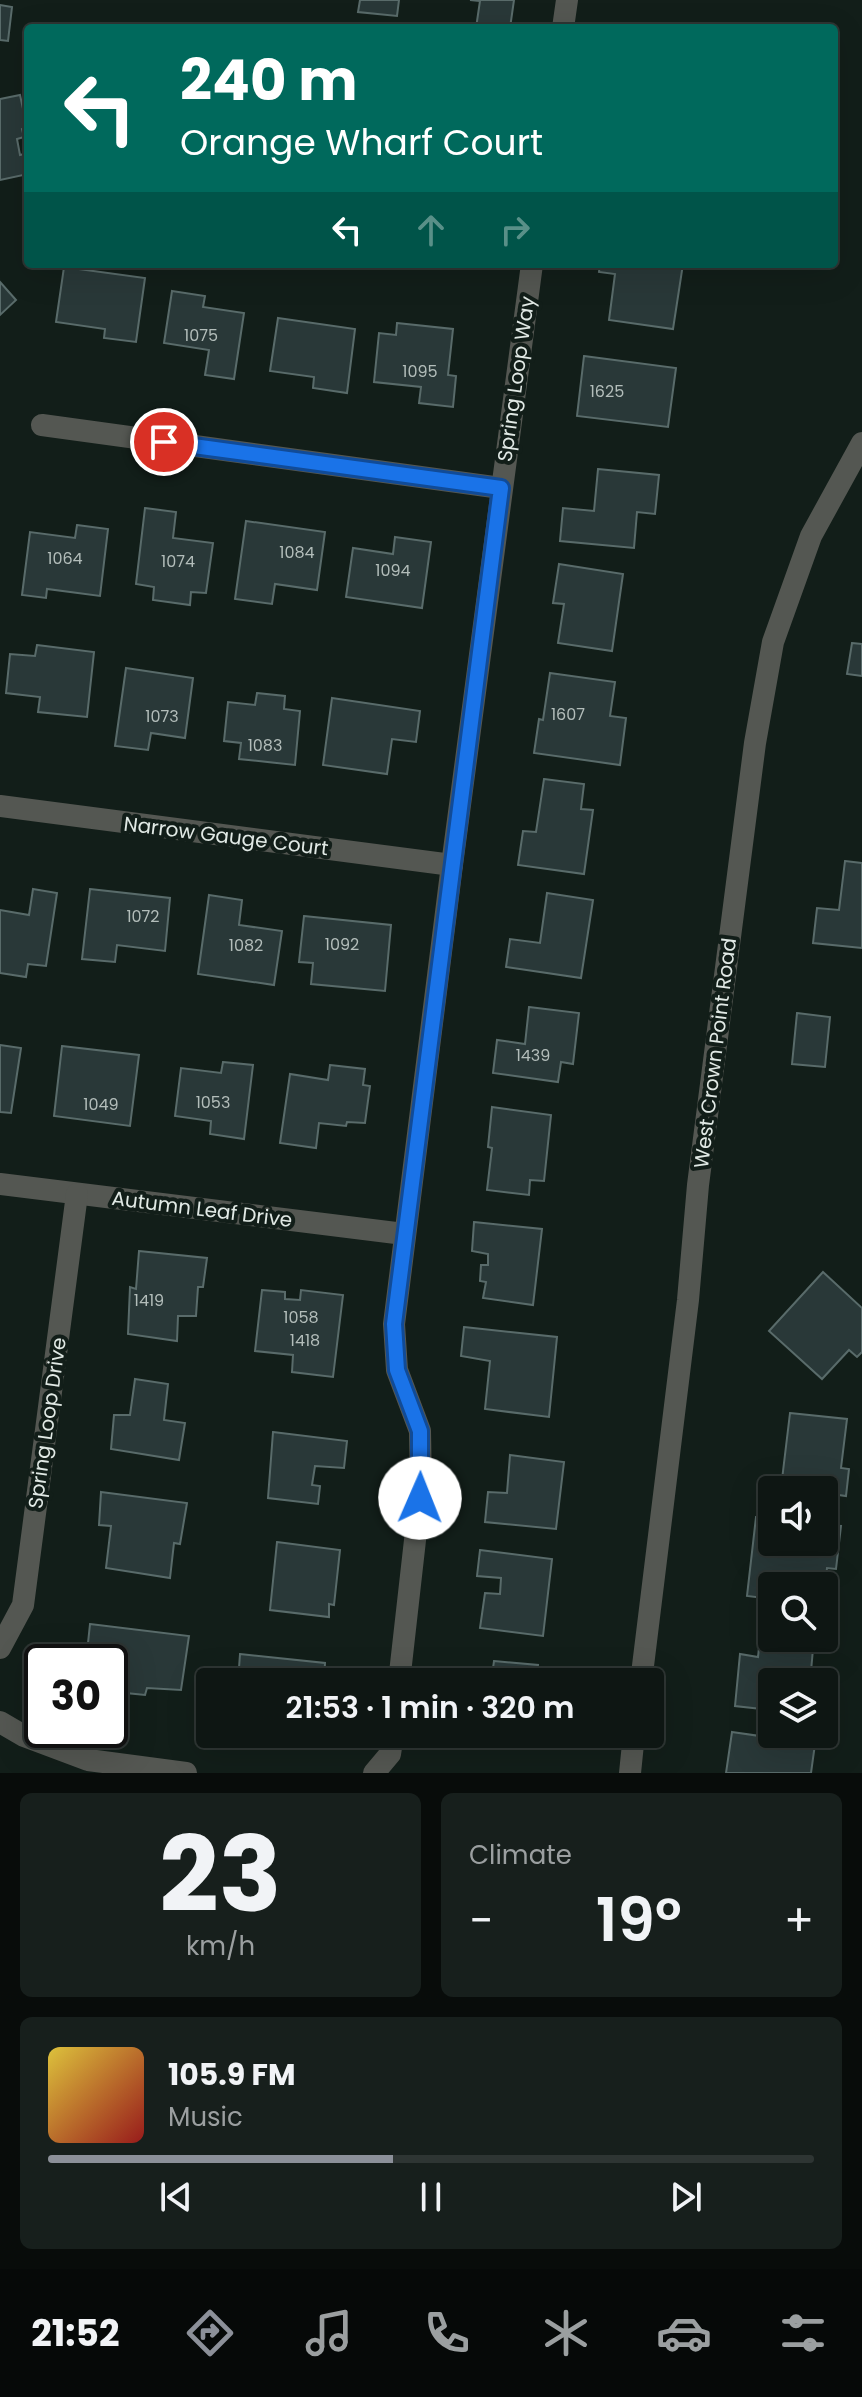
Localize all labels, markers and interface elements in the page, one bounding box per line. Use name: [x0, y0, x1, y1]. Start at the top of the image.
text: 240 m: [180, 41, 358, 120]
icon: left: [48, 56, 152, 160]
text: Orange Wharf Court: [180, 117, 543, 168]
icon: left: [325, 208, 369, 252]
icon: ahead: [409, 208, 453, 252]
icon: right: [493, 208, 537, 252]
street label: Spring Loop Way: [491, 295, 541, 463]
house number: 1075: [184, 324, 218, 347]
house number: 1095: [402, 360, 438, 383]
house number: 1625: [590, 380, 624, 403]
pin: [130, 408, 198, 476]
icon: arrive: [142, 420, 186, 464]
house number: 1084: [279, 541, 315, 564]
house number: 1064: [47, 547, 83, 570]
house number: 1074: [161, 550, 195, 573]
house number: 1094: [375, 559, 411, 582]
house number: 1607: [551, 703, 585, 726]
house number: 1073: [145, 705, 179, 728]
house number: 1083: [248, 734, 282, 757]
street label: Narrow Gauge Court: [122, 810, 330, 862]
house number: 1072: [126, 905, 160, 928]
house number: 1092: [325, 933, 359, 956]
house number: 1082: [229, 934, 263, 957]
street label: West Crown Point Road: [687, 936, 743, 1170]
house number: 1439: [516, 1044, 550, 1067]
house number: 1053: [196, 1091, 230, 1114]
house number: 1049: [83, 1093, 119, 1116]
street label: Autumn Leaf Drive: [110, 1184, 294, 1234]
house number: 1419: [134, 1289, 164, 1312]
house number: 1058: [283, 1306, 319, 1329]
house number: 1418: [290, 1329, 320, 1352]
street label: Spring Loop Drive: [21, 1336, 73, 1510]
position arrow: [378, 1456, 462, 1540]
map controls: [758, 1476, 838, 1748]
button: sound: [758, 1476, 838, 1556]
button: search: [758, 1572, 838, 1652]
speed limit sign: 30: [24, 1644, 128, 1748]
button: layers: [758, 1668, 838, 1748]
text: 21:53 · 1 min · 320 m: [286, 1686, 574, 1729]
text: 23: [159, 1802, 282, 1947]
text: Climate: [469, 1837, 572, 1873]
text: 19°: [596, 1878, 682, 1962]
text: −: [469, 1890, 493, 1951]
text: +: [784, 1890, 814, 1951]
text: km/h: [186, 1928, 255, 1964]
text: 105.9 FM: [168, 2053, 296, 2096]
text: Music: [168, 2099, 243, 2135]
icon: previous: [154, 2175, 198, 2219]
icon: pause: [409, 2175, 453, 2219]
icon: next: [664, 2175, 708, 2219]
icon: directions: [182, 2305, 238, 2361]
icon: music: [301, 2305, 357, 2361]
icon: phone: [419, 2305, 475, 2361]
icon: climate: [538, 2305, 594, 2361]
icon: car: [656, 2305, 712, 2361]
icon: filters: [775, 2305, 831, 2361]
text: 21:52: [31, 2308, 120, 2359]

